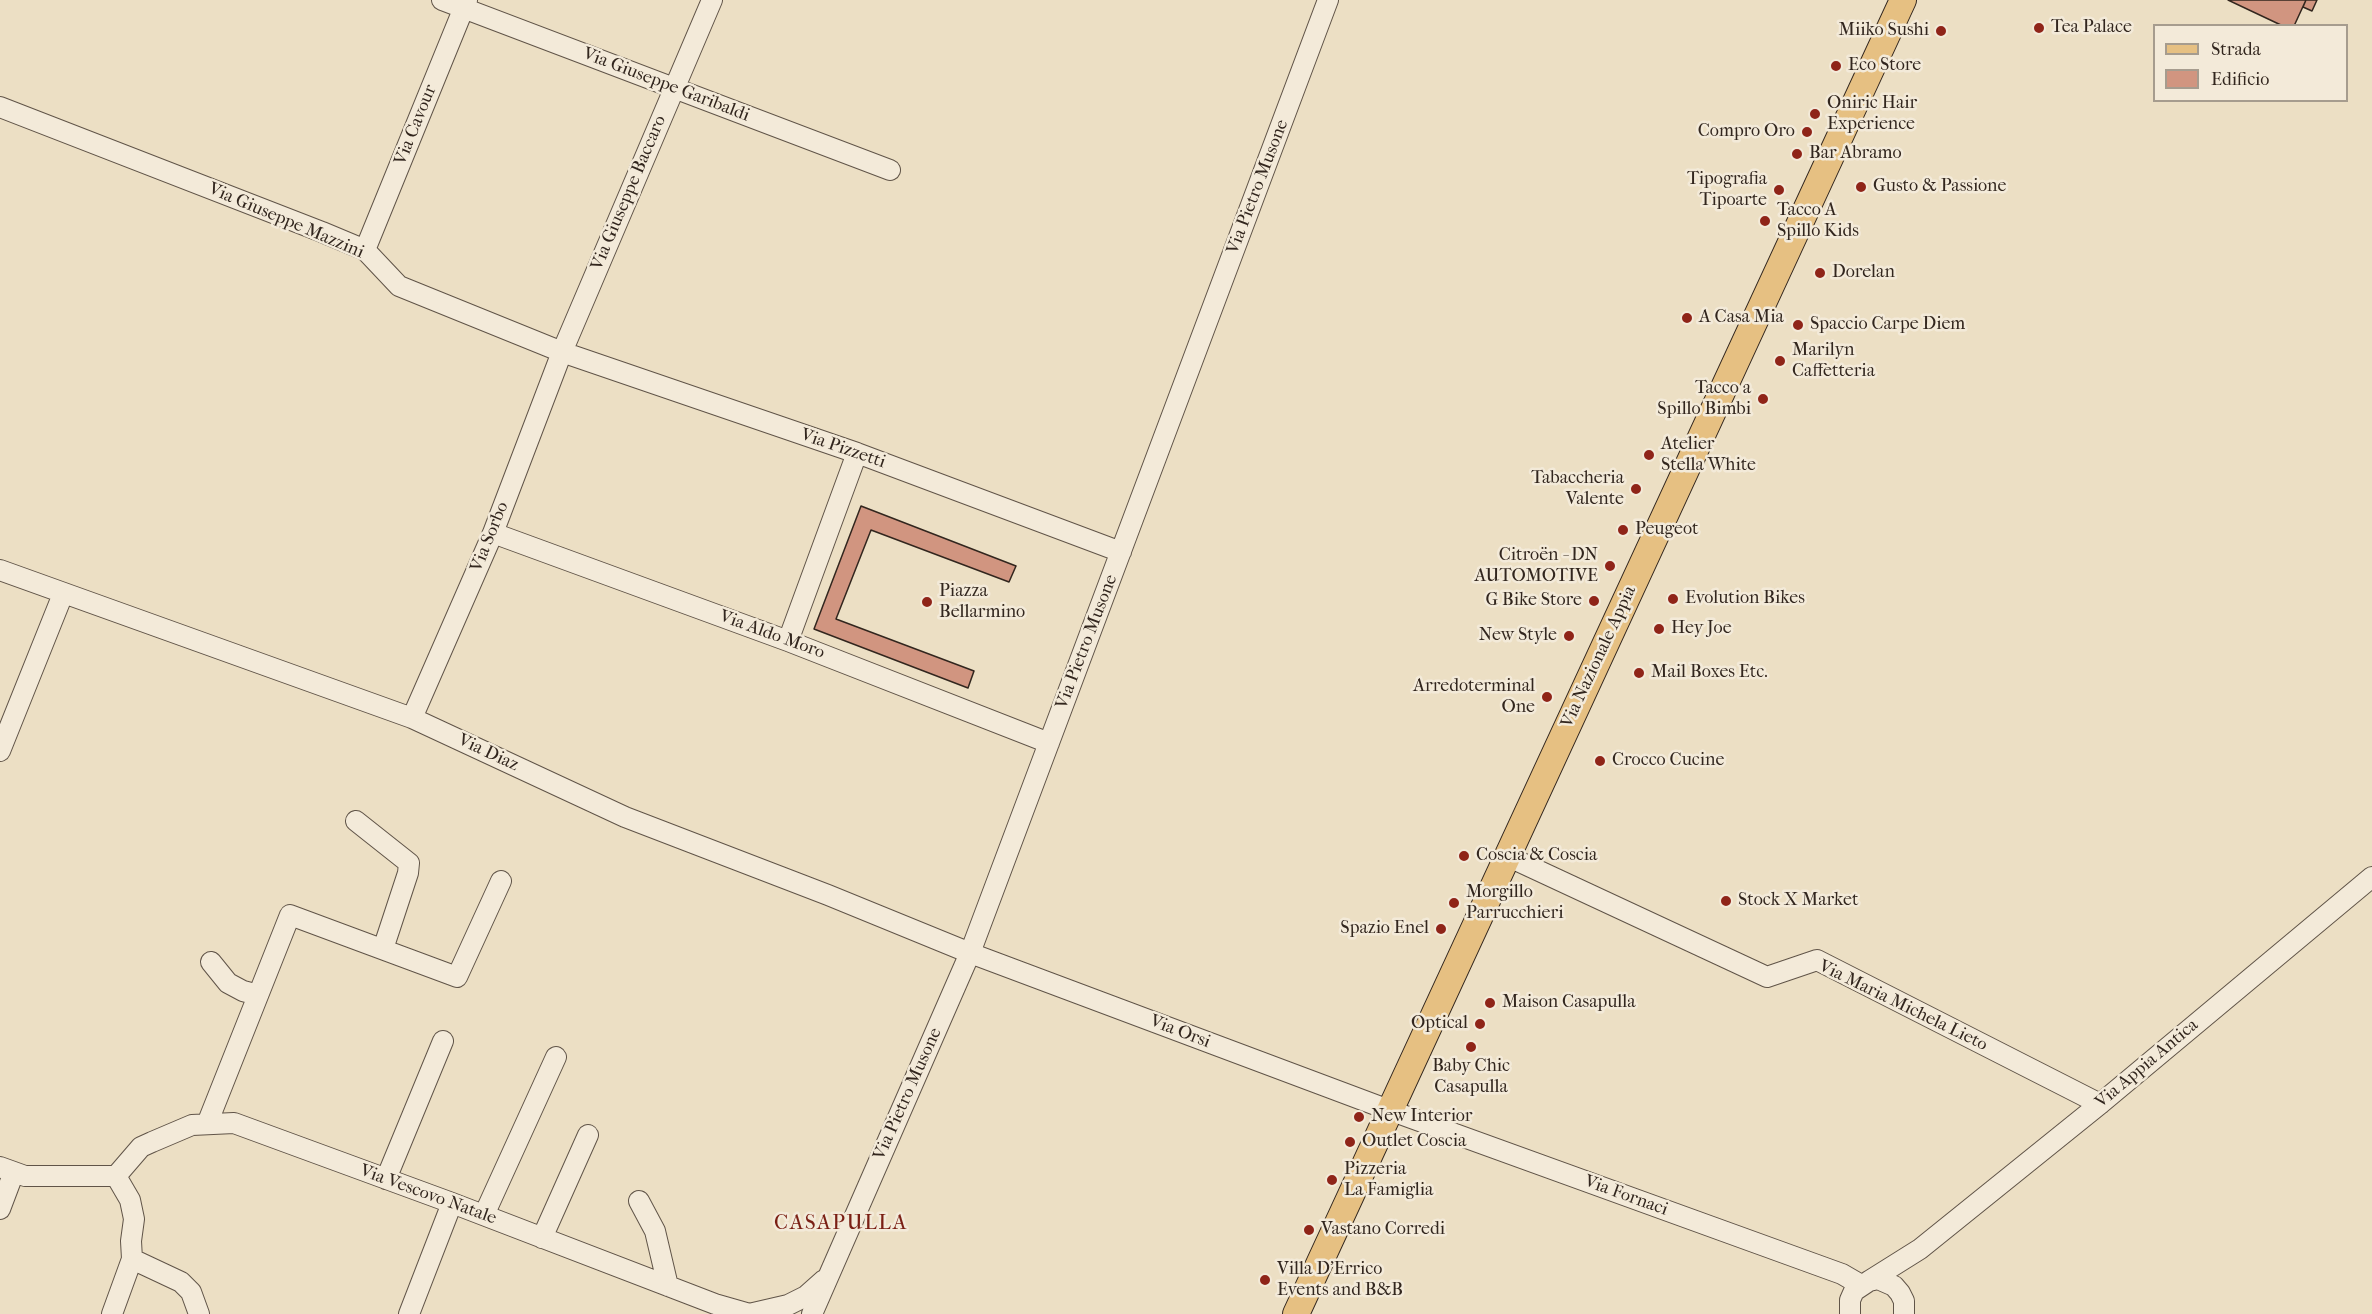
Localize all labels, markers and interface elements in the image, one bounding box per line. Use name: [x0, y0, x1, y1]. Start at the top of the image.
place label: Tea Palace: [2051, 17, 2132, 39]
place label: Miiko Sushi: [1839, 20, 1929, 42]
marker: Tea Palace: [2032, 21, 2046, 35]
marker: Miiko Sushi: [1934, 24, 1948, 38]
legend: [2153, 24, 2348, 102]
text: Strada: [2211, 39, 2261, 60]
street label: Via Giuseppe Garibaldi: [580, 43, 752, 127]
place label: Eco Store: [1848, 55, 1921, 77]
marker: Eco Store: [1829, 59, 1843, 73]
text: Edificio: [2211, 69, 2269, 90]
street label: Via Cavour: [390, 82, 442, 168]
place label: Oniric Hair Experience: [1827, 93, 1917, 136]
marker: Oniric Hair Experience: [1808, 107, 1822, 121]
street label: Via Giuseppe Baccaro: [587, 112, 671, 274]
street label: Via Pietro Musone: [1222, 117, 1294, 257]
place label: Compro Oro: [1698, 121, 1795, 143]
marker: Compro Oro: [1800, 125, 1814, 139]
place label: Bar Abramo: [1809, 143, 1902, 165]
marker: Bar Abramo: [1790, 147, 1804, 161]
place label: Tipografia Tipoarte: [1687, 169, 1767, 212]
place label: Gusto & Passione: [1873, 176, 2006, 198]
street label: Via Giuseppe Mazzini: [205, 178, 367, 264]
marker: Gusto & Passione: [1854, 180, 1868, 194]
marker: Tipografia Tipoarte: [1772, 183, 1786, 197]
place label: Tacco A Spillo Kids: [1777, 200, 1859, 242]
marker: Tacco A Spillo Kids: [1758, 214, 1772, 228]
place label: Dorelan: [1832, 262, 1895, 284]
marker: Dorelan: [1813, 266, 1827, 280]
place label: A Casa Mia: [1699, 307, 1784, 329]
marker: A Casa Mia: [1680, 311, 1694, 325]
place label: Spaccio Carpe Diem: [1810, 314, 1965, 336]
marker: Spaccio Carpe Diem: [1791, 318, 1805, 332]
place label: Marilyn Caffetteria: [1792, 340, 1875, 382]
marker: Marilyn Caffetteria: [1773, 354, 1787, 368]
place label: Tacco a Spillo Bimbi: [1657, 378, 1751, 420]
marker: Tacco a Spillo Bimbi: [1756, 392, 1770, 406]
street label: Via Pizzetti: [798, 424, 888, 474]
place label: Atelier Stella White: [1661, 434, 1756, 476]
marker: Atelier Stella White: [1642, 448, 1656, 462]
place label: Tabaccheria Valente: [1531, 468, 1624, 510]
marker: Tabaccheria Valente: [1629, 482, 1643, 496]
street label: Via Sorbo: [466, 499, 514, 575]
place label: Peugeot: [1635, 519, 1698, 541]
marker: Peugeot: [1616, 523, 1630, 537]
place label: Citroën - DN AUTOMOTIVE: [1474, 545, 1598, 588]
marker: Citroën - DN AUTOMOTIVE: [1603, 559, 1617, 573]
street label: Via Pietro Musone: [1051, 572, 1123, 712]
place label: Piazza Bellarmino: [939, 581, 1025, 624]
street label: Via Nazionale Appia: [1557, 583, 1641, 731]
place label: Evolution Bikes: [1685, 588, 1805, 610]
place label: G Bike Store: [1485, 590, 1582, 612]
marker: Evolution Bikes: [1666, 592, 1680, 606]
marker: G Bike Store: [1587, 594, 1601, 608]
marker: Piazza Bellarmino: [920, 595, 934, 609]
street label: Via Aldo Moro: [716, 606, 828, 664]
place label: Hey Joe: [1671, 618, 1732, 640]
marker: Hey Joe: [1652, 622, 1666, 636]
place label: New Style: [1479, 625, 1557, 647]
marker: New Style: [1562, 629, 1576, 643]
place label: Mail Boxes Etc.: [1651, 662, 1768, 684]
marker: Mail Boxes Etc.: [1632, 666, 1646, 680]
place label: Arredoterminal One: [1413, 676, 1535, 718]
marker: Arredoterminal One: [1540, 690, 1554, 704]
street label: Via Diaz: [454, 730, 522, 776]
place label: Crocco Cucine: [1612, 750, 1724, 772]
marker: Crocco Cucine: [1593, 754, 1607, 768]
place label: Coscia & Coscia: [1476, 845, 1597, 867]
marker: Coscia & Coscia: [1457, 849, 1471, 863]
place label: Morgillo Parrucchieri: [1466, 882, 1563, 924]
place label: Stock X Market: [1738, 890, 1858, 912]
marker: Stock X Market: [1719, 894, 1733, 908]
marker: Morgillo Parrucchieri: [1447, 896, 1461, 910]
place label: Spazio Enel: [1340, 918, 1429, 940]
marker: Spazio Enel: [1434, 922, 1448, 936]
street label: Via Maria Michela Lieto: [1815, 956, 1991, 1056]
place label: Maison Casapulla: [1502, 992, 1636, 1014]
marker: Maison Casapulla: [1483, 996, 1497, 1010]
street label: Via Orsi: [1147, 1011, 1213, 1053]
place label: Optical: [1411, 1013, 1468, 1035]
street label: Via Appia Antica: [2091, 1015, 2203, 1113]
marker: Optical: [1473, 1017, 1487, 1031]
street label: Via Pietro Musone: [869, 1025, 947, 1163]
marker: Baby Chic Casapulla: [1464, 1040, 1478, 1054]
place label: Baby Chic Casapulla: [1432, 1056, 1510, 1098]
place label: New Interior: [1371, 1106, 1472, 1128]
marker: New Interior: [1352, 1110, 1366, 1124]
place label: Outlet Coscia: [1362, 1131, 1466, 1153]
marker: Outlet Coscia: [1343, 1135, 1357, 1149]
place label: Pizzeria La Famiglia: [1344, 1159, 1433, 1202]
street label: Via Vescovo Natale: [357, 1160, 499, 1230]
street label: Via Fornaci: [1581, 1171, 1671, 1221]
marker: Pizzeria La Famiglia: [1325, 1173, 1339, 1187]
district label: CASAPULLA: [774, 1211, 908, 1237]
place label: Vastano Corredi: [1321, 1219, 1445, 1241]
marker: Vastano Corredi: [1302, 1223, 1316, 1237]
place label: Villa D'Errico Events and B&B: [1277, 1259, 1403, 1302]
marker: Villa D'Errico Events and B&B: [1258, 1273, 1272, 1287]

